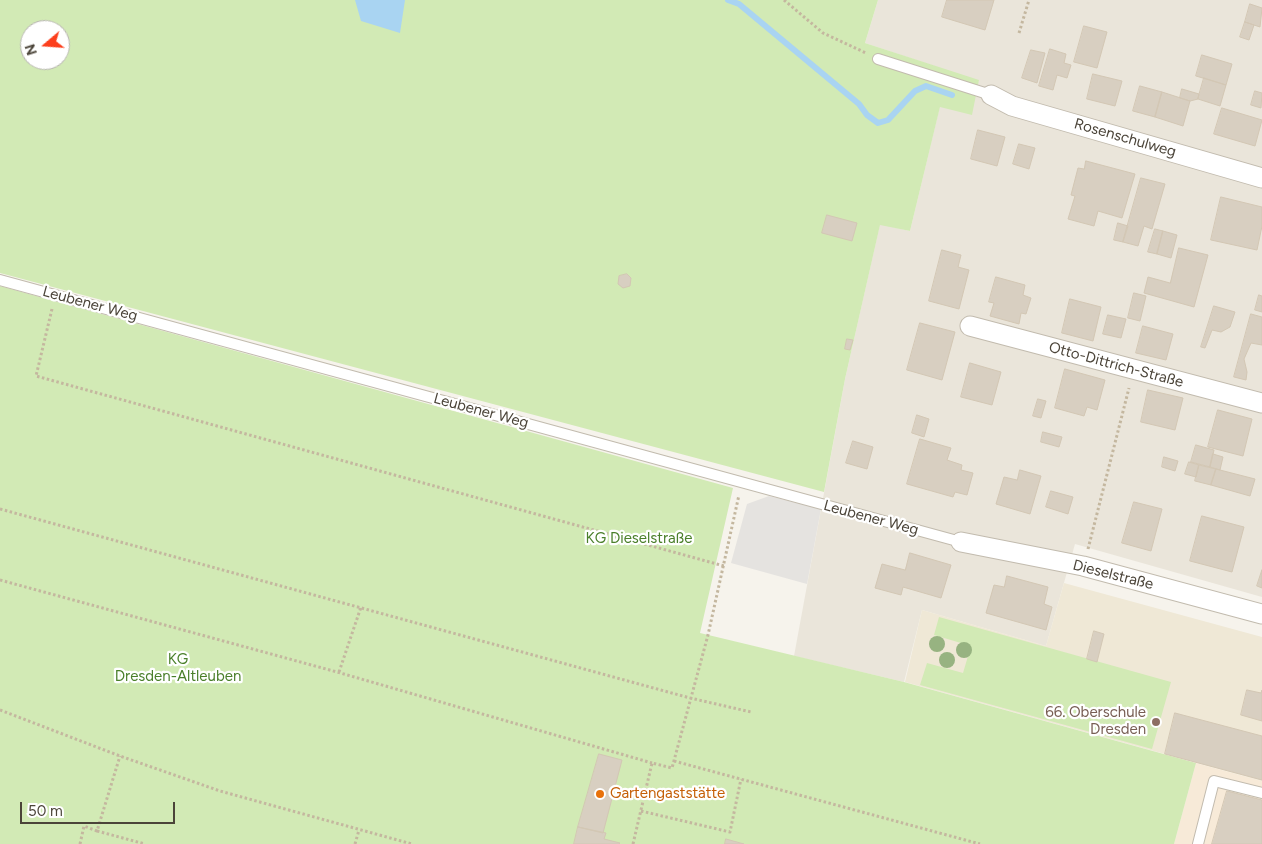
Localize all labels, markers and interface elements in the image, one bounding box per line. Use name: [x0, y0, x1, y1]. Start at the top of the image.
north arrow: [20, 20, 70, 70]
text: N: [21, 42, 41, 57]
street label: Rosenschulweg: [1072, 115, 1178, 161]
street label: Leubener Weg: [41, 283, 139, 325]
street label: Otto-Dittrich-Straße: [1047, 338, 1185, 392]
street label: Leubener Weg: [432, 390, 530, 432]
street label: Leubener Weg: [822, 497, 920, 539]
park label: KG Dieselstraße: [586, 530, 692, 548]
street label: Dieselstraße: [1071, 556, 1155, 594]
park label: KG Dresden-Altleuben: [115, 651, 241, 686]
place label: 66. Oberschule Dresden: [1045, 704, 1146, 739]
marker: 66. Oberschule Dresden: [1150, 716, 1162, 728]
place label: Gartengaststätte: [610, 785, 725, 803]
marker: Gartengaststätte: [594, 788, 606, 800]
scale bar: [22, 792, 178, 824]
text: 50 m: [28, 802, 63, 820]

